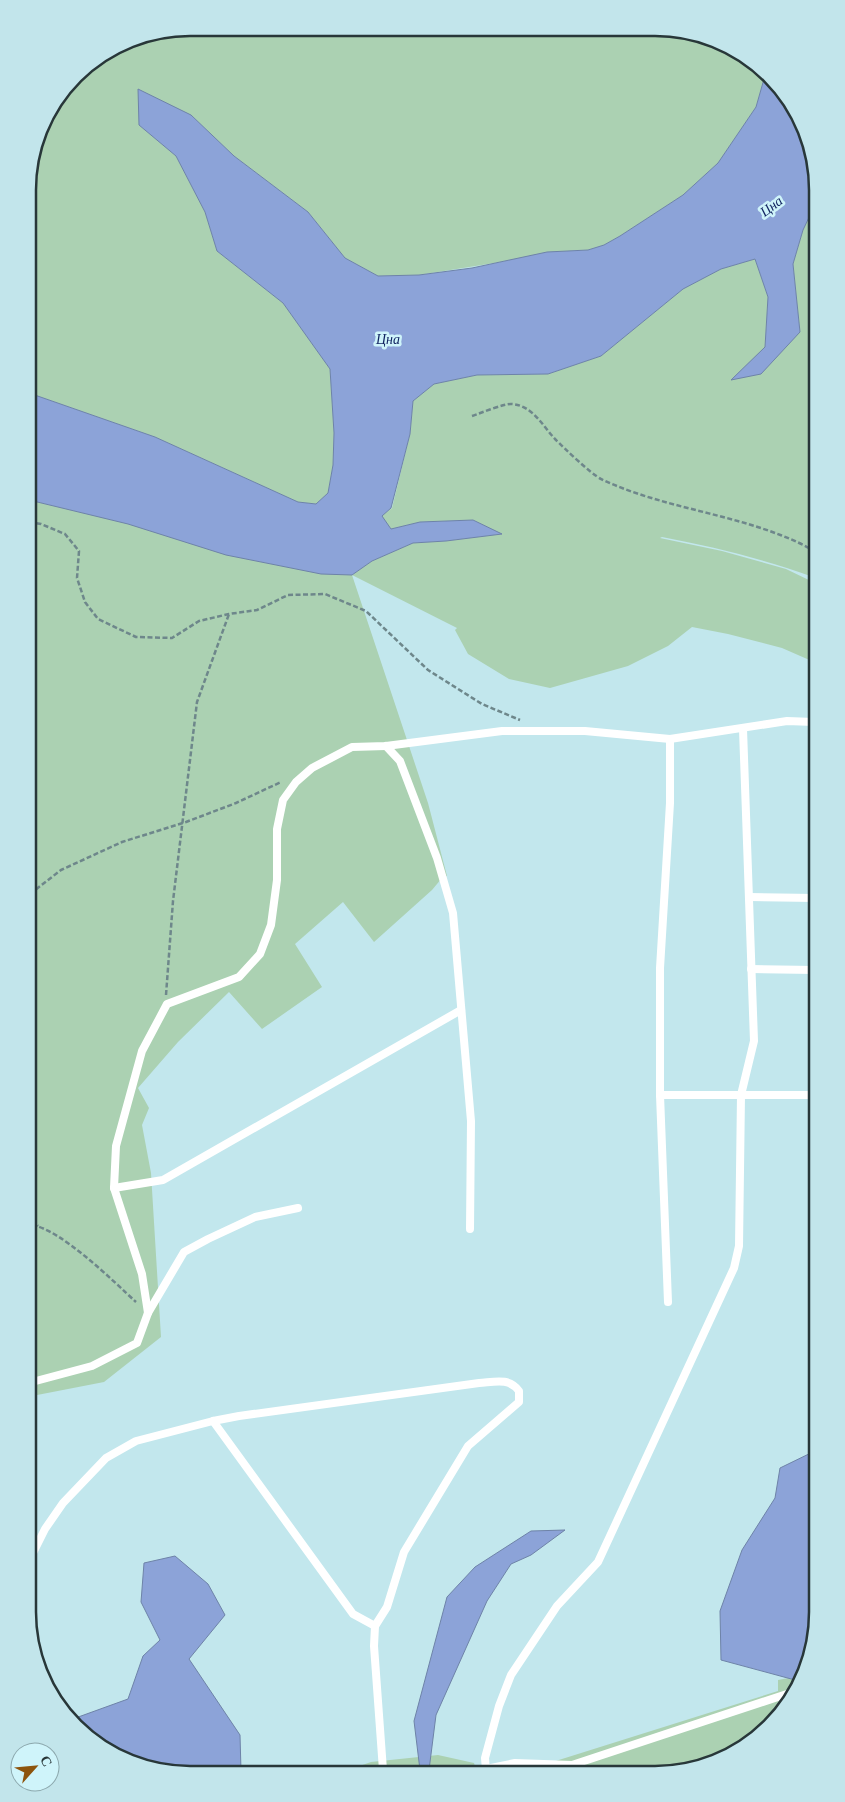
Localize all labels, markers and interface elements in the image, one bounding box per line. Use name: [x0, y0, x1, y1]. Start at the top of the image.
water label: Цна: [756, 193, 785, 220]
water label: Цна: [375, 332, 400, 347]
north arrow: [10, 1742, 60, 1792]
text: С: [37, 1753, 55, 1769]

